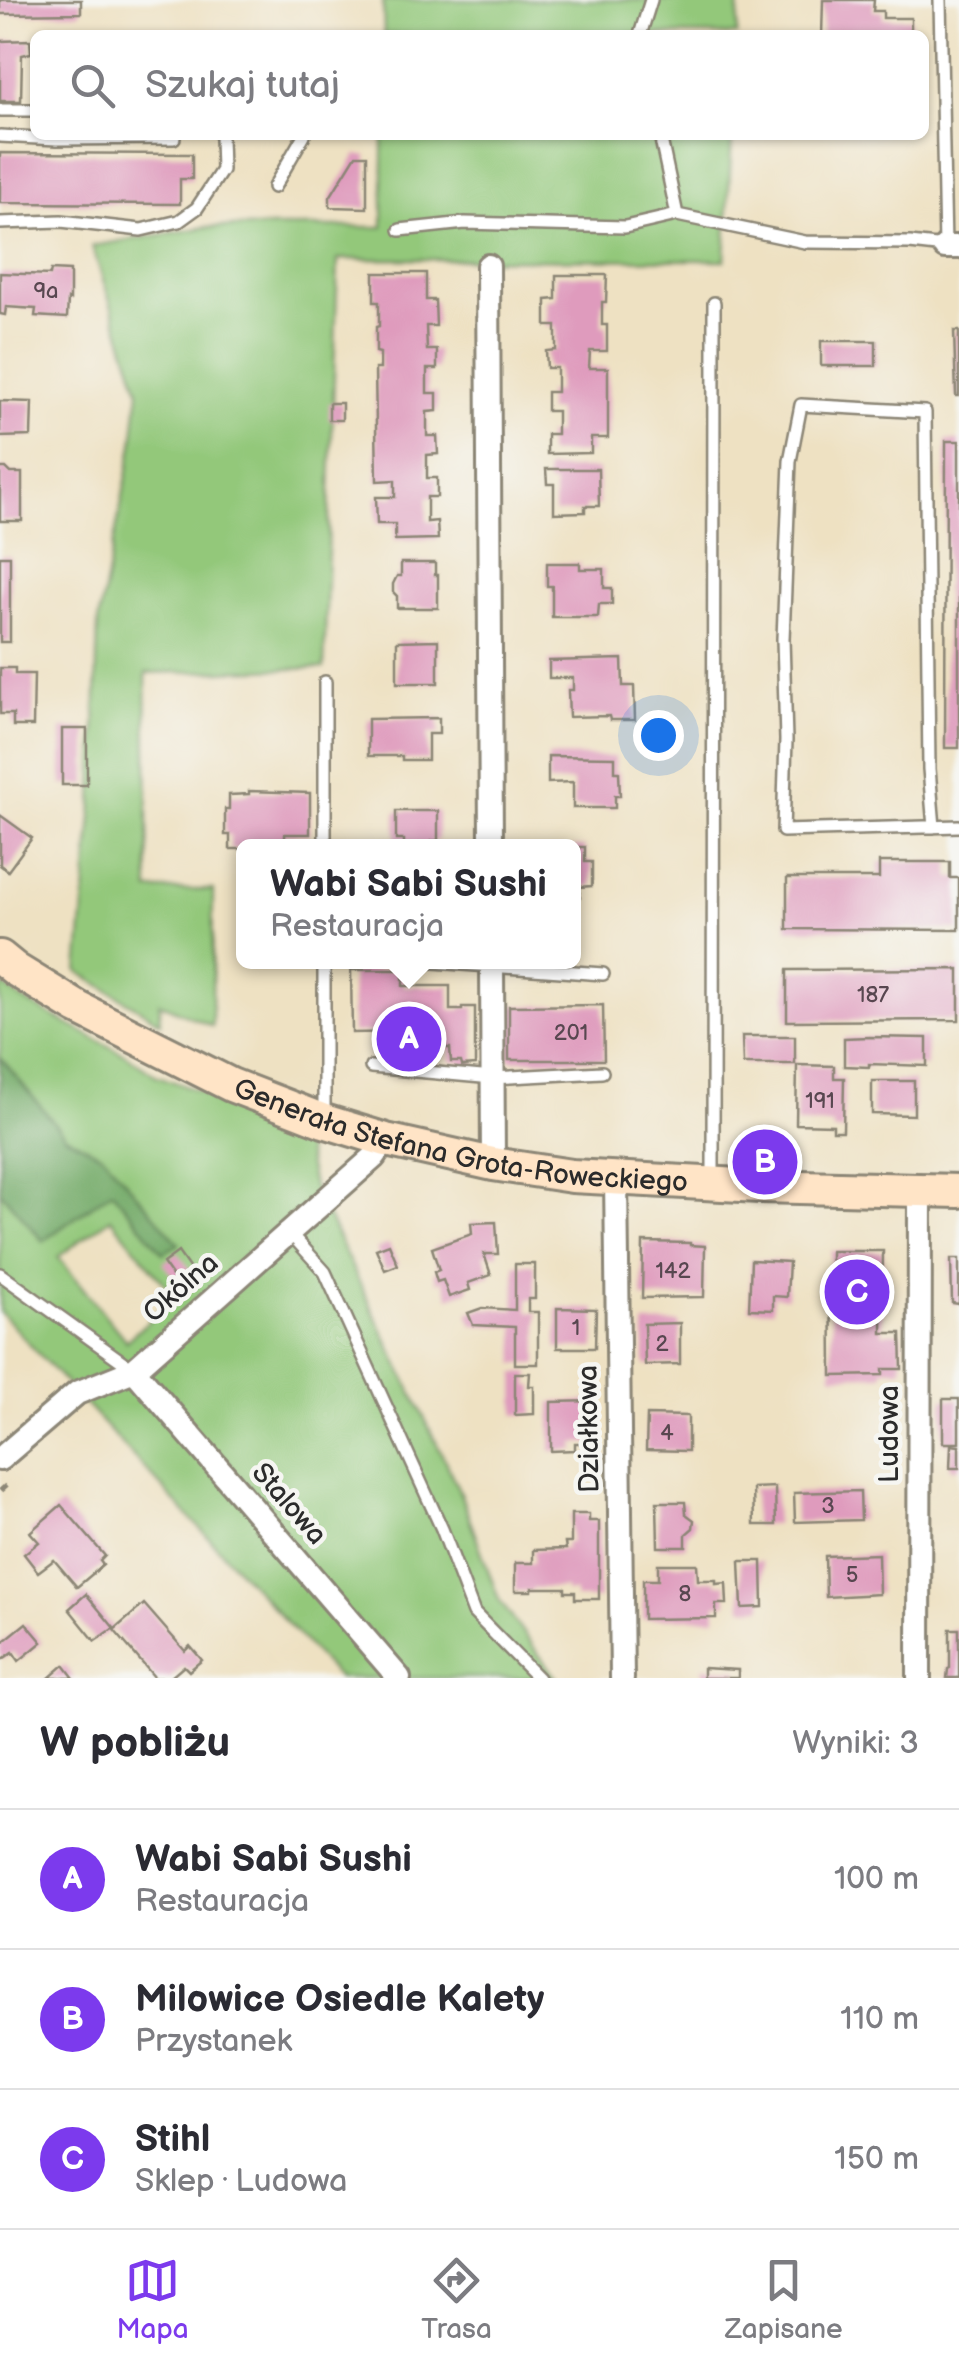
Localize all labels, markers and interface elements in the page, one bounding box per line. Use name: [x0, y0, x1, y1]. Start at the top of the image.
search box: [30, 30, 929, 140]
icon: search: [65, 58, 120, 113]
text: Szukaj tutaj: [145, 63, 340, 108]
house number: 9a: [33, 278, 59, 305]
your location: [633, 710, 684, 761]
popup: [236, 839, 581, 969]
text: Wabi Sabi Sushi: [270, 862, 547, 907]
text: Restauracja: [270, 907, 444, 946]
house number: 187: [857, 982, 889, 1009]
pin: A: [376, 1002, 442, 1076]
house number: 201: [554, 1020, 588, 1047]
street label: Generała Stefana Grota-Roweckiego: [229, 1071, 689, 1199]
house number: 191: [805, 1088, 835, 1115]
pin: B: [732, 1124, 798, 1200]
street label: Okólna: [137, 1247, 225, 1329]
pin: C: [824, 1254, 890, 1330]
house number: 142: [656, 1258, 690, 1285]
house number: 1: [572, 1315, 580, 1342]
house number: 2: [656, 1331, 669, 1358]
street label: Działkowa: [571, 1365, 607, 1493]
street label: Ludowa: [873, 1385, 906, 1483]
house number: 4: [660, 1420, 674, 1447]
street label: Stalowa: [245, 1457, 333, 1551]
house number: 3: [821, 1493, 835, 1520]
house number: 5: [846, 1562, 858, 1589]
house number: 8: [679, 1581, 691, 1608]
text: W pobliżu: [40, 1718, 230, 1769]
text: Wyniki: 3: [792, 1724, 919, 1763]
text: Wabi Sabi Sushi: [135, 1837, 412, 1882]
text: A: [63, 1860, 82, 1899]
text: 100 m: [834, 1860, 919, 1899]
text: Restauracja: [135, 1882, 309, 1921]
text: Milowice Osiedle Kalety: [135, 1977, 544, 2022]
text: B: [61, 2000, 84, 2039]
text: 110 m: [840, 2000, 919, 2039]
text: Przystanek: [135, 2022, 292, 2061]
text: Stihl: [135, 2117, 210, 2162]
text: C: [61, 2140, 84, 2179]
text: 150 m: [834, 2140, 919, 2179]
text: Sklep · Ludowa: [135, 2162, 347, 2201]
tab: Mapa: [116, 2253, 189, 2346]
tab: Trasa: [421, 2253, 492, 2346]
tab: Zapisane: [725, 2253, 843, 2346]

